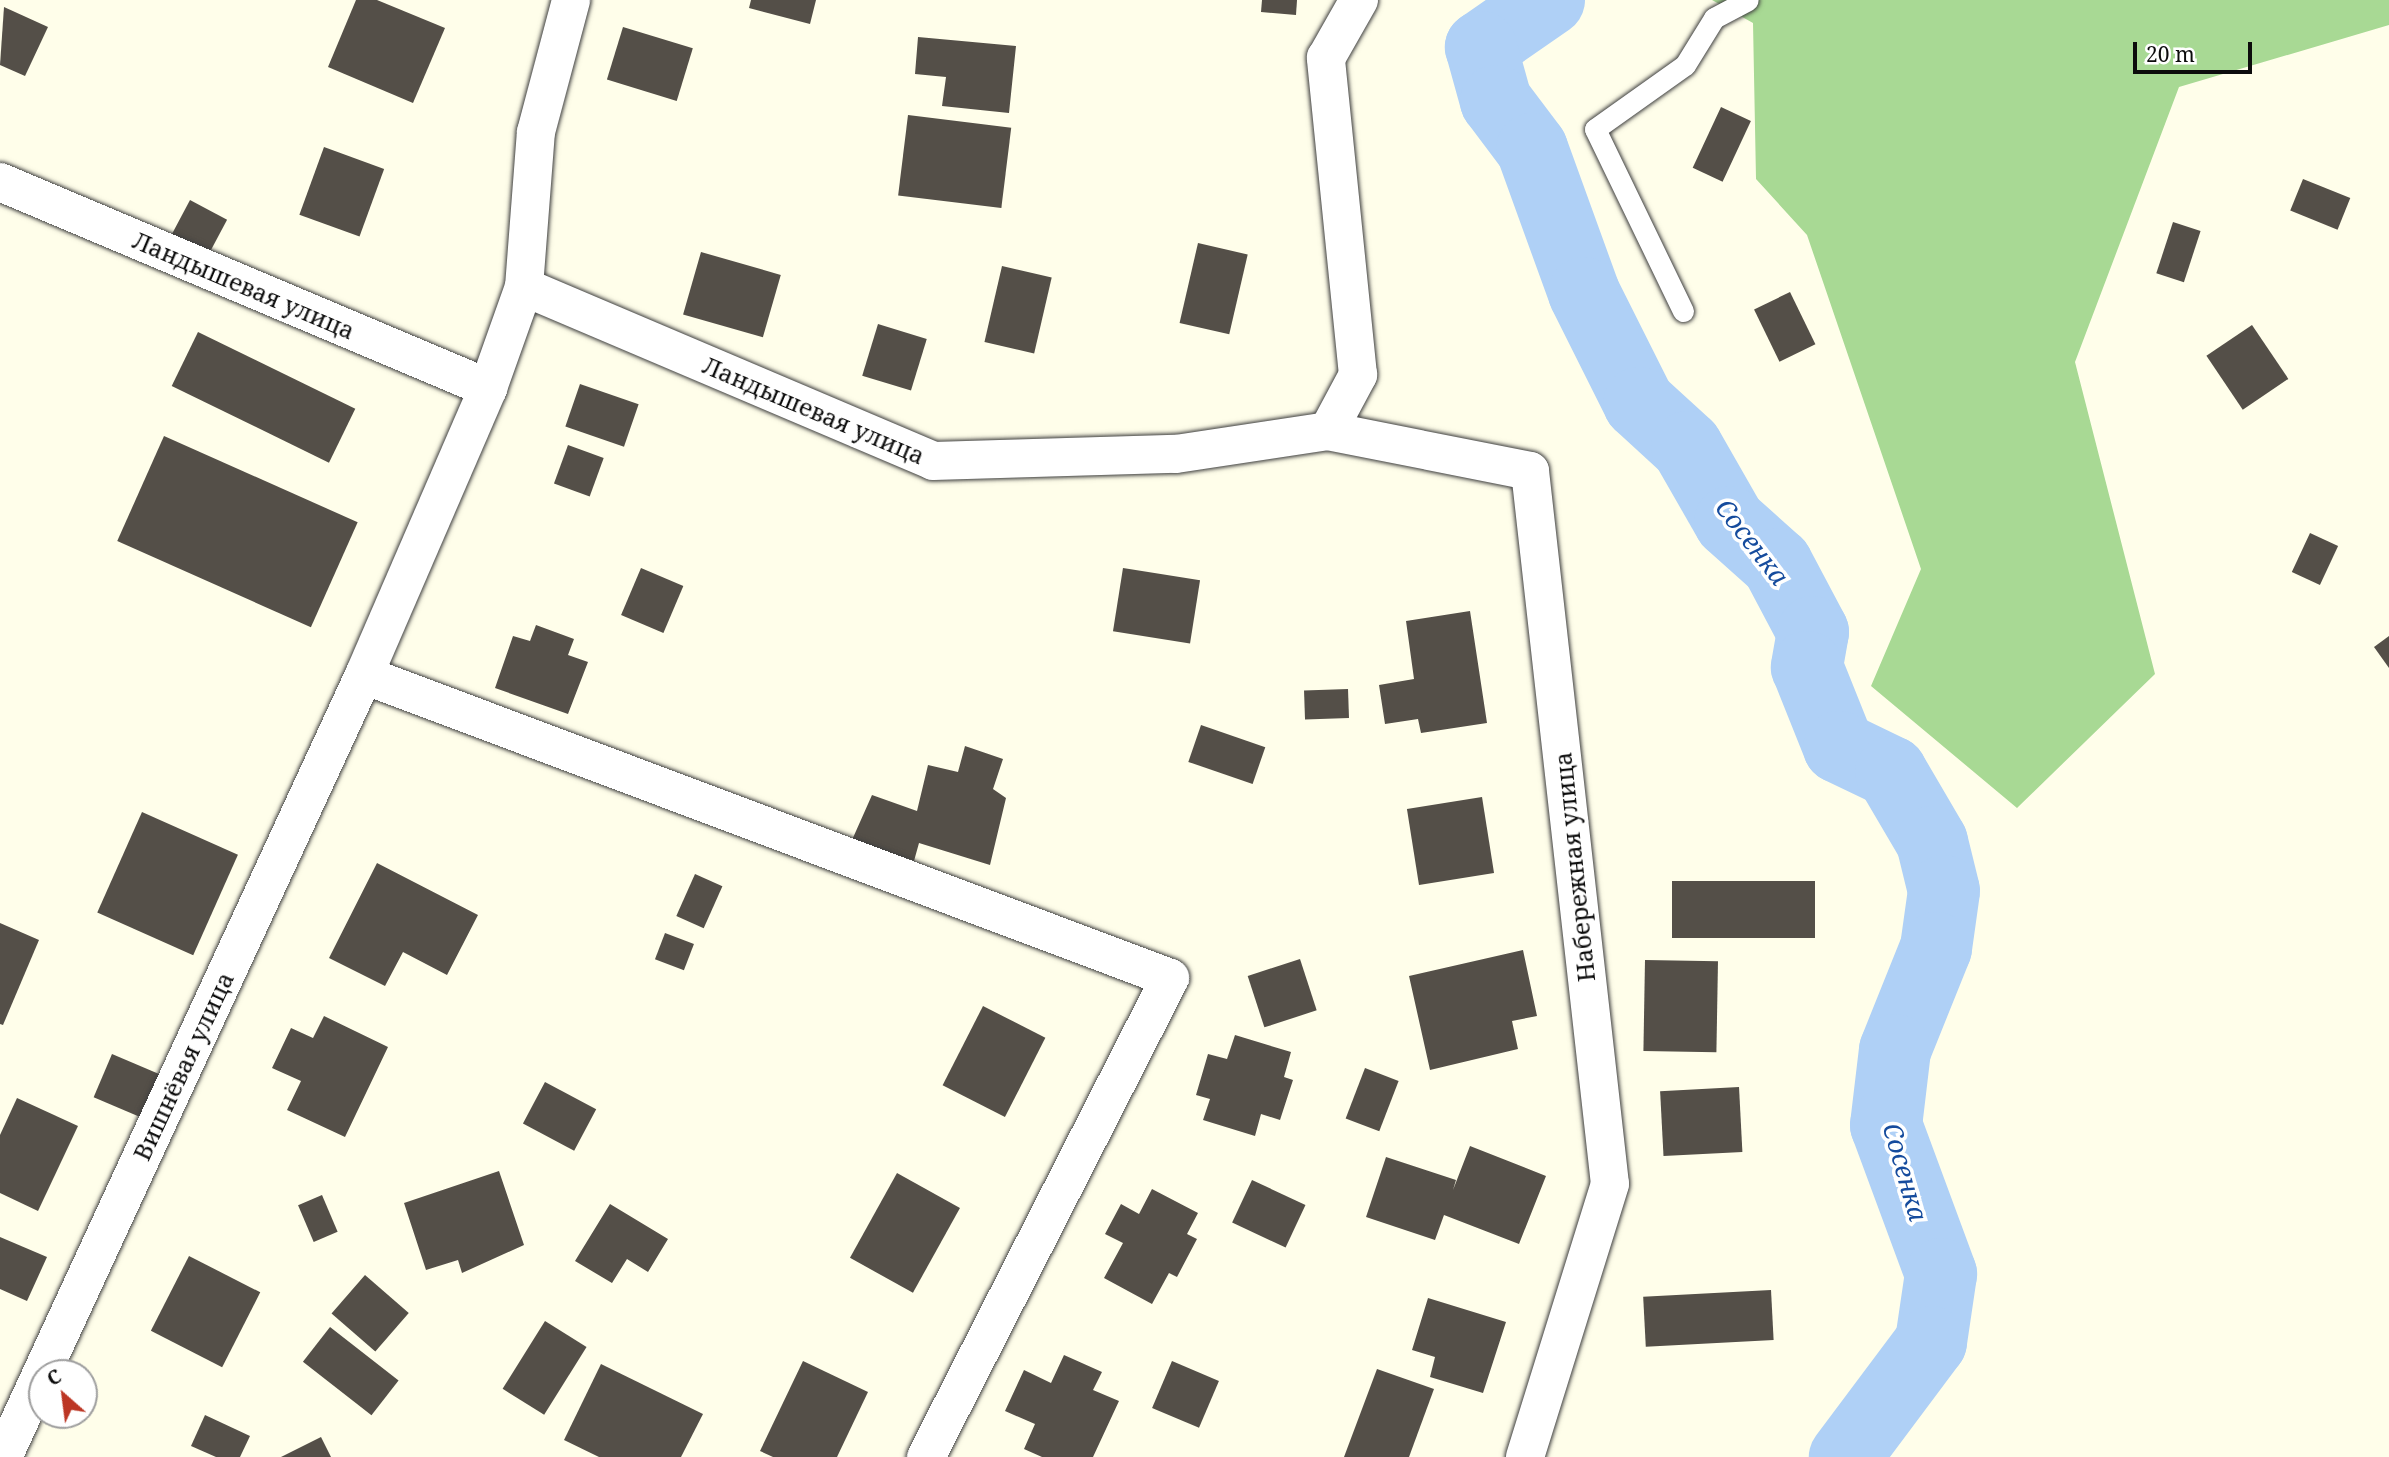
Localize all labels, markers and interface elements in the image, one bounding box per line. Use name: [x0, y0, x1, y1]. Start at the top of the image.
scale bar: [2137, 28, 2256, 72]
text: 20 m: [2146, 40, 2195, 68]
street label: Ландышевая улица: [129, 225, 359, 345]
street label: Ландышевая улица: [699, 350, 929, 470]
water label: Сосенка: [1709, 493, 1795, 591]
street label: Набережная улица: [1548, 751, 1600, 983]
street label: Вишнёвая улица: [127, 967, 239, 1165]
water label: Сосенка: [1876, 1119, 1934, 1225]
north arrow: [28, 1359, 98, 1429]
text: С: [42, 1363, 66, 1392]

